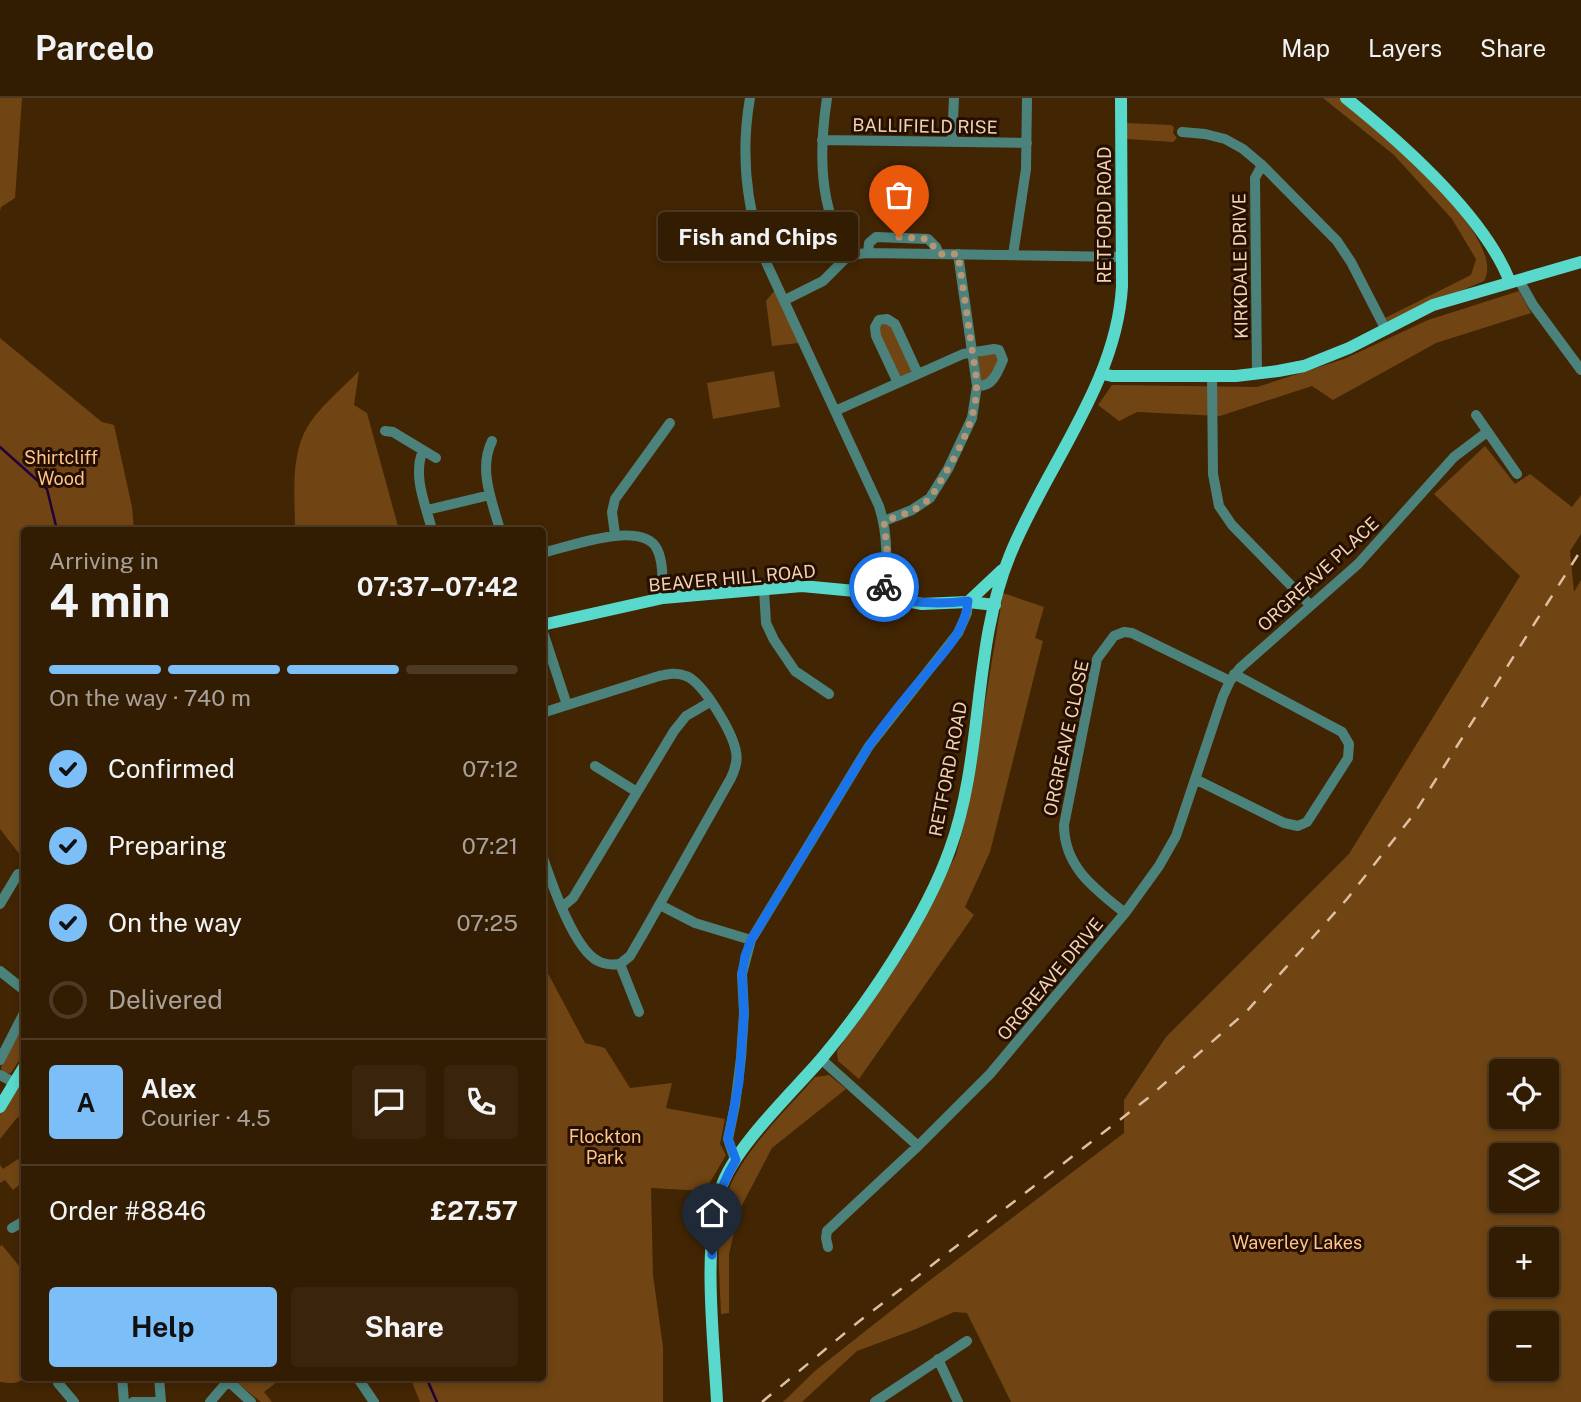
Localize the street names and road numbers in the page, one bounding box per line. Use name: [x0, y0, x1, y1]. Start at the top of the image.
street label: BALLIFIELD RISE: [852, 114, 998, 138]
street label: RETFORD ROAD: [1094, 146, 1115, 284]
street label: KIRKDALE DRIVE: [1228, 193, 1252, 339]
street label: ORGREAVE PLACE: [1253, 512, 1383, 636]
street label: BEAVER HILL ROAD: [647, 560, 817, 596]
street label: ORGREAVE CLOSE: [1039, 658, 1093, 818]
street label: RETFORD ROAD: [925, 700, 971, 838]
street label: ORGREAVE DRIVE: [993, 914, 1107, 1044]

